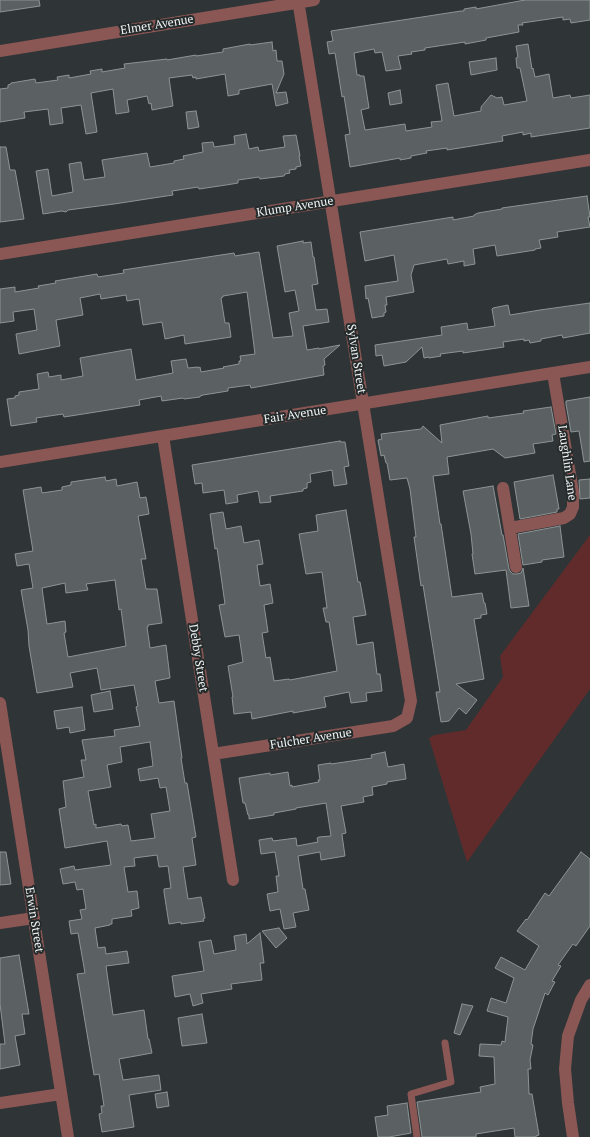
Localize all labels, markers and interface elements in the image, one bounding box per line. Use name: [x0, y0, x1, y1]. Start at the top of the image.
street label: Elmer Avenue: [119, 12, 195, 38]
street label: Klump Avenue: [256, 194, 334, 220]
street label: Sylvan Street: [343, 323, 369, 395]
street label: Fair Avenue: [263, 403, 327, 427]
street label: Laughlin Lane: [555, 424, 579, 502]
street label: Debby Street: [186, 623, 210, 693]
street label: Fulcher Avenue: [269, 725, 353, 753]
street label: Erwin Street: [22, 886, 46, 954]

